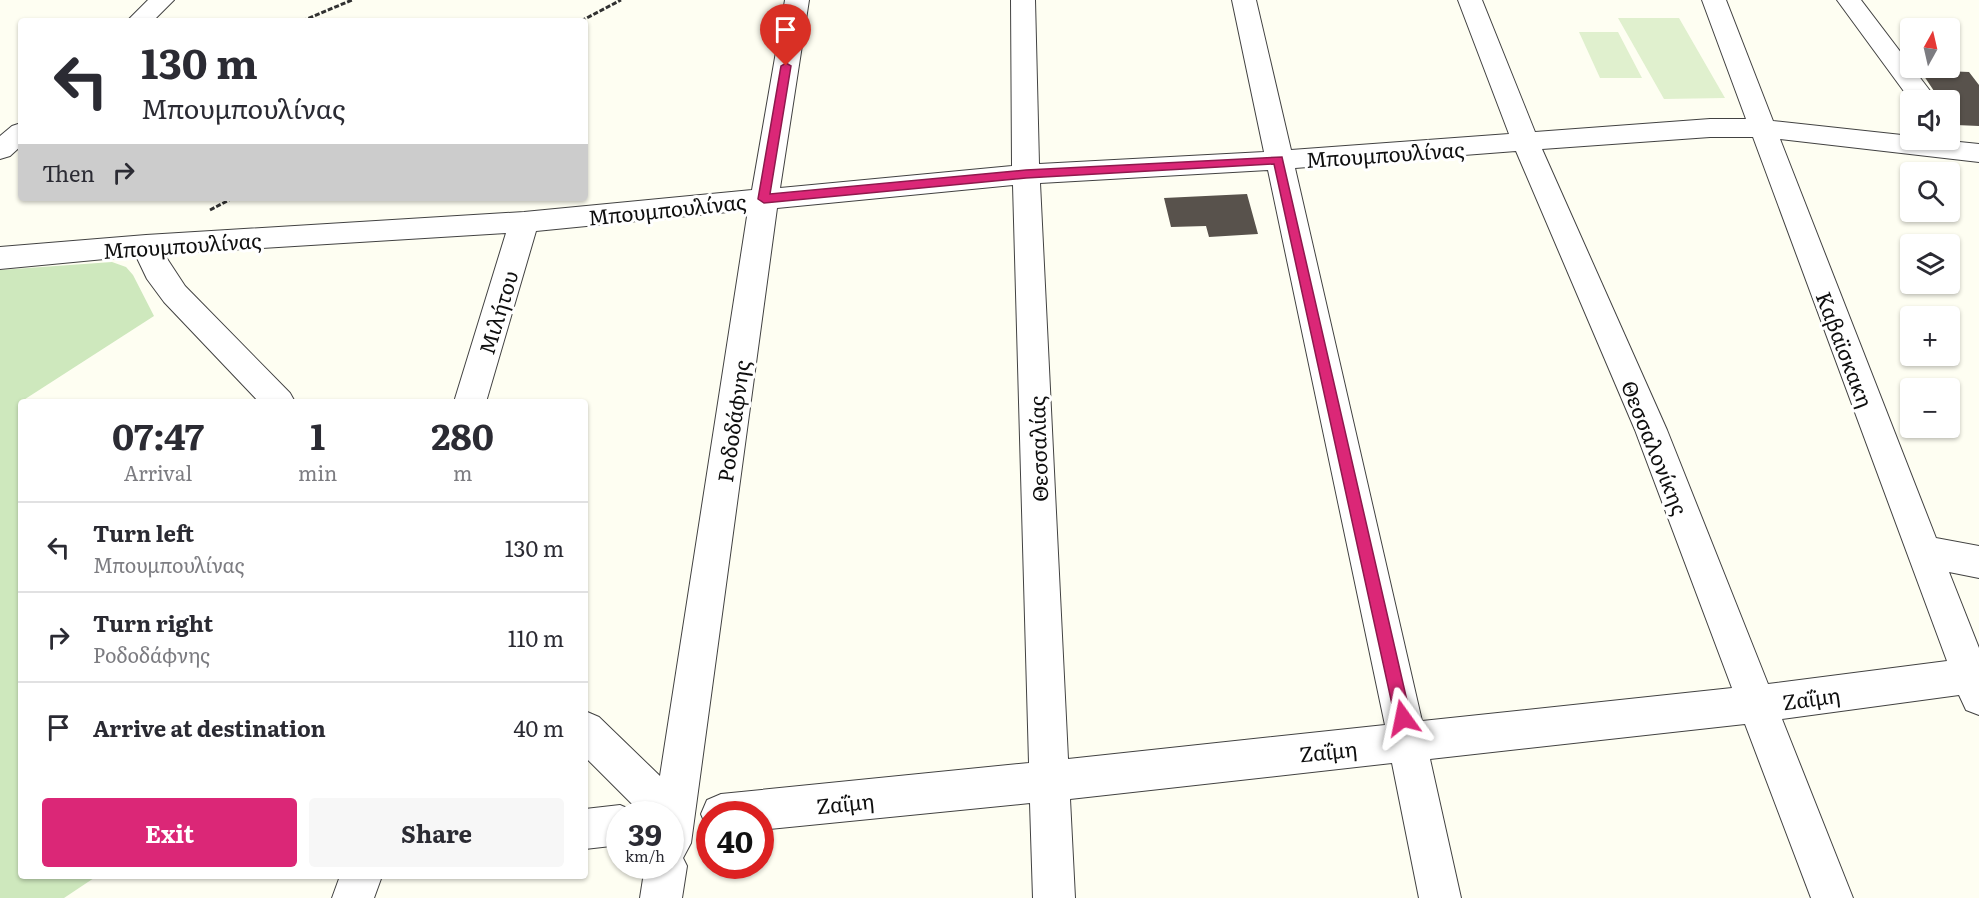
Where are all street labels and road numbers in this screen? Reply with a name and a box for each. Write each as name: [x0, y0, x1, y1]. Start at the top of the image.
street label: Μπουμπουλίνας: [1305, 132, 1465, 174]
street label: Μπουμπουλίνας: [586, 184, 748, 232]
street label: Μπουμπουλίνας: [102, 223, 262, 265]
street label: Μιλήτου: [470, 266, 524, 358]
street label: Καβαϊσκακη: [1810, 287, 1882, 411]
street label: Ροδοδάφνης: [708, 358, 756, 484]
street label: Θεσσαλονίκης: [1615, 375, 1697, 519]
street label: Θεσσαλίας: [1020, 395, 1054, 503]
street label: Ζαΐμη: [1780, 678, 1842, 716]
street label: Ζαΐμη: [1298, 732, 1358, 768]
street label: Ζαΐμη: [815, 784, 875, 820]

